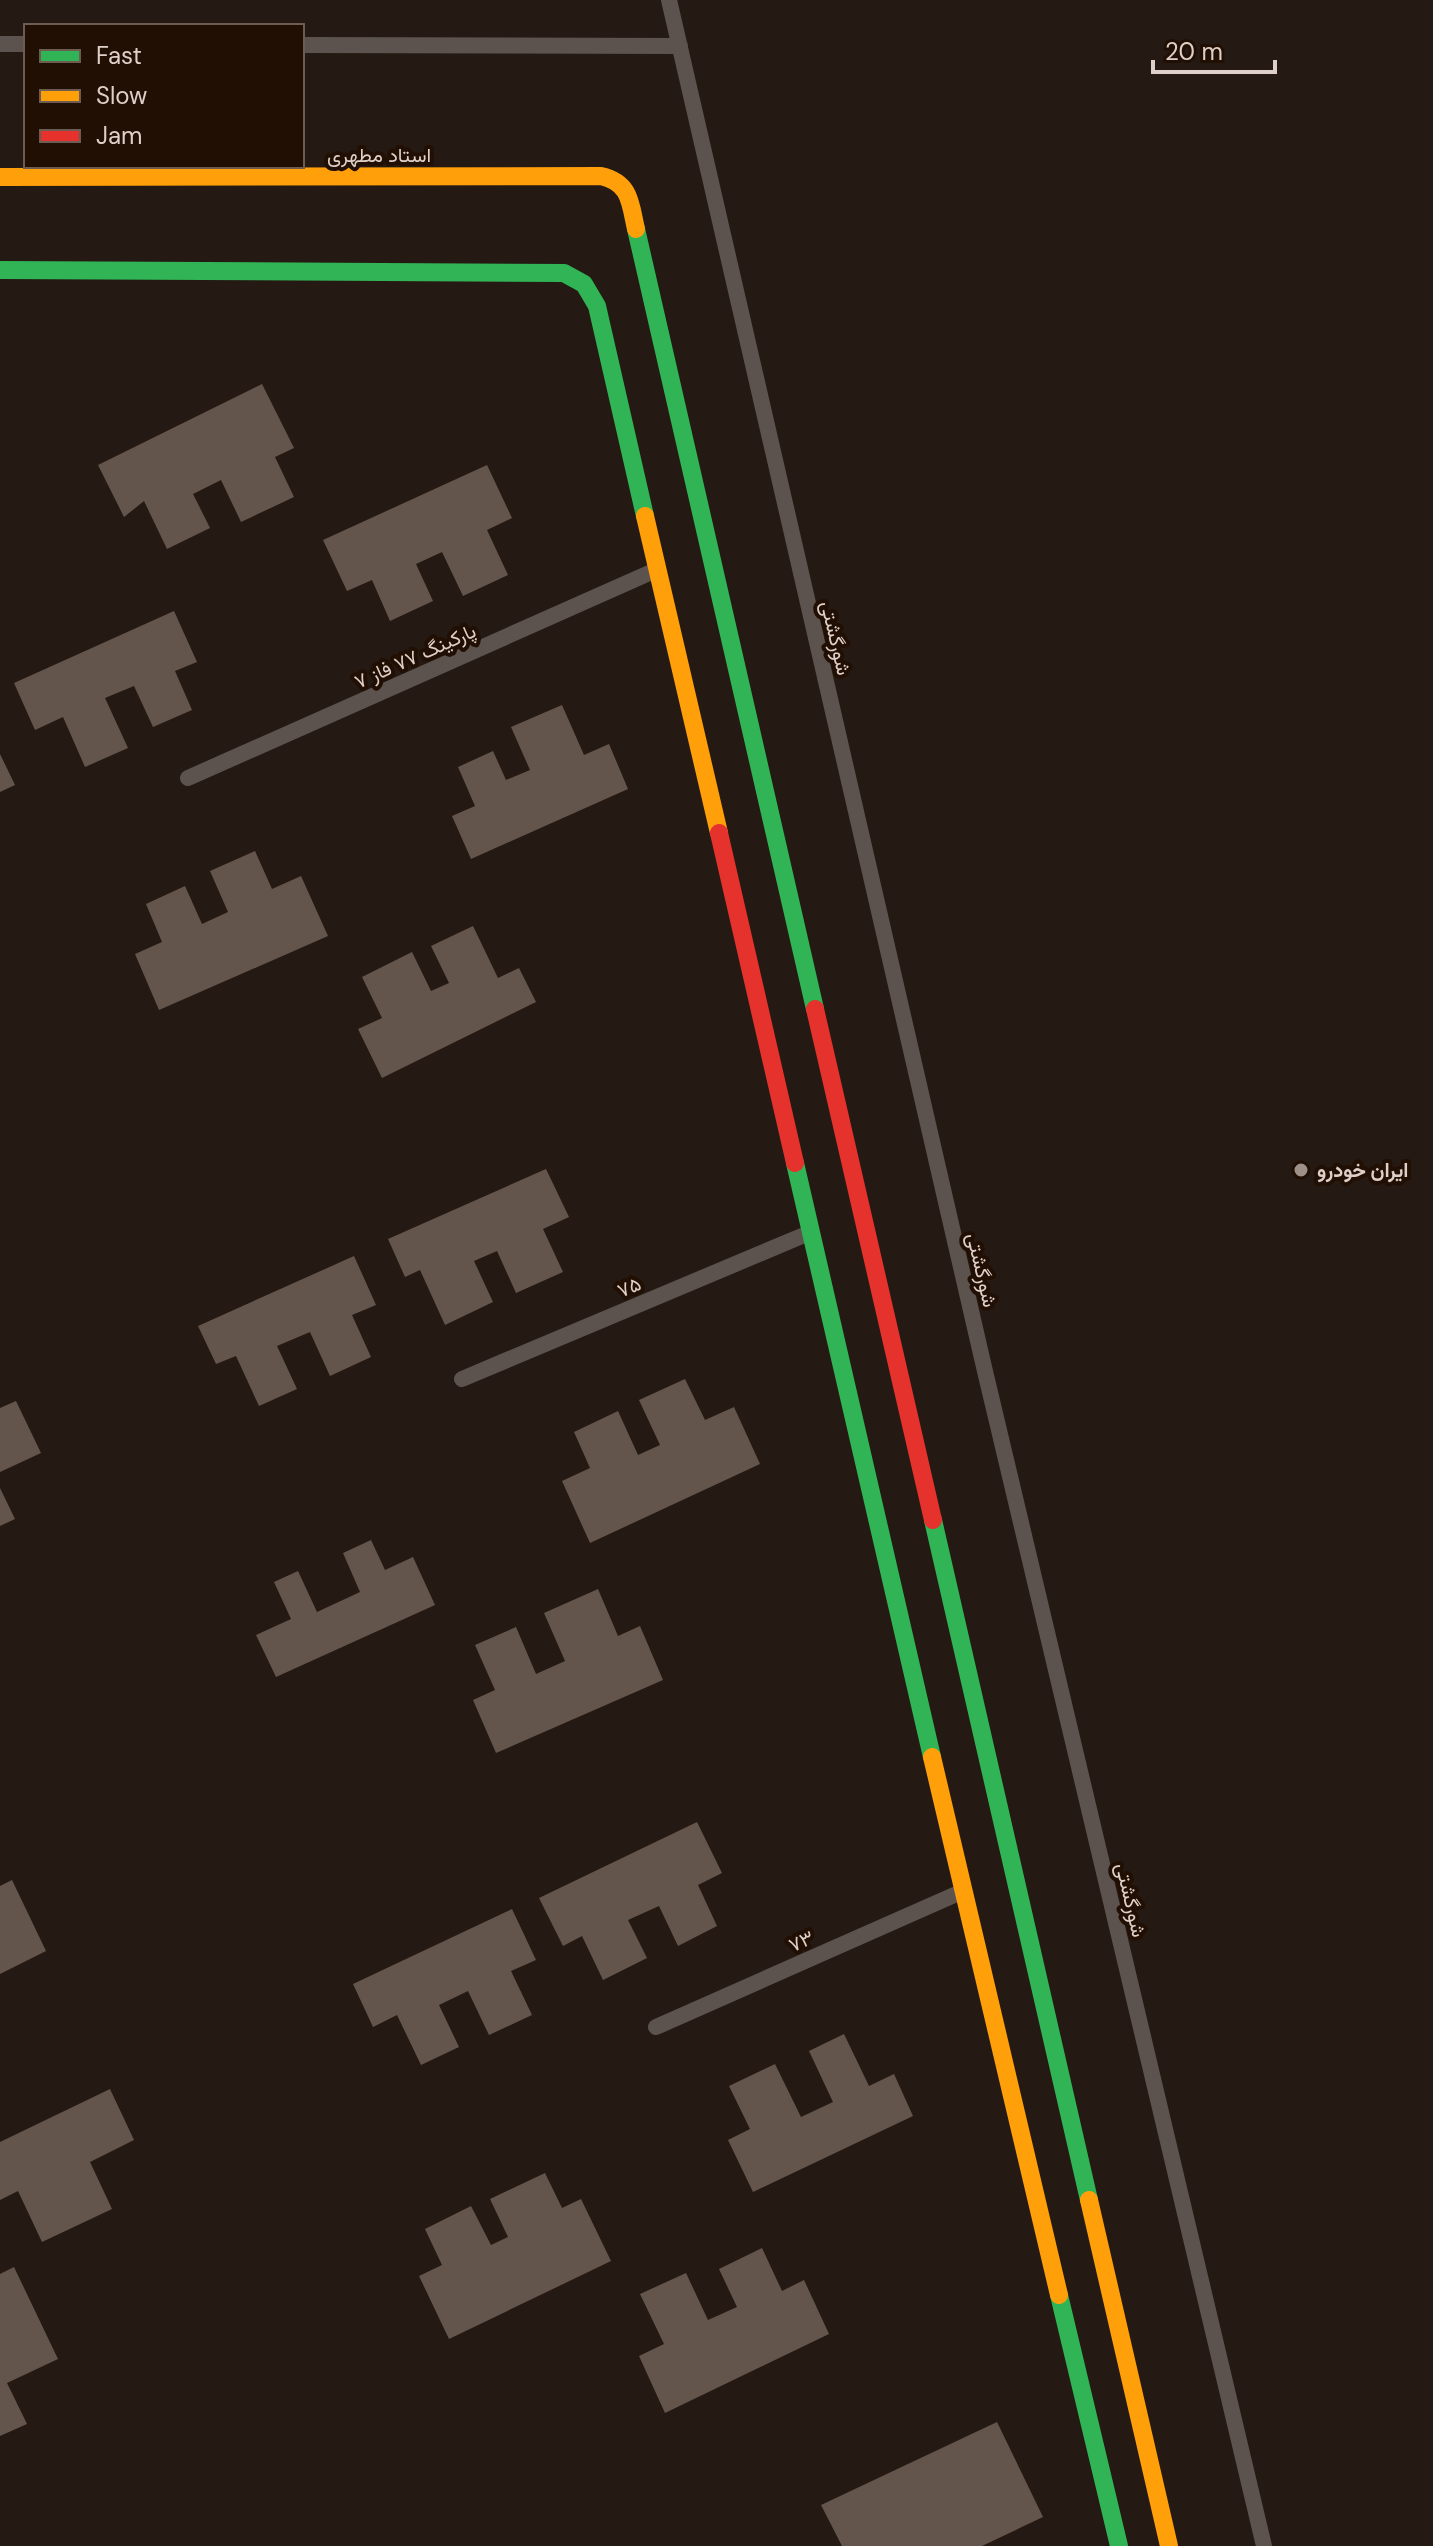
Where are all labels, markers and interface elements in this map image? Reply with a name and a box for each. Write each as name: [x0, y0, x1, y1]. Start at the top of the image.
legend: [24, 24, 304, 168]
scale bar: [1153, 24, 1275, 74]
text: 20 m: [1165, 36, 1223, 67]
text: Fast: [96, 40, 142, 71]
text: Slow: [96, 80, 147, 111]
text: Jam: [96, 120, 142, 151]
street label: استاد مطهری: [327, 142, 431, 168]
street label: شورگشتی: [815, 598, 857, 678]
street label: پارکینگ ۷۷ فاز ۷: [350, 618, 480, 695]
place label: ایران خودرو: [1317, 1157, 1409, 1183]
marker: ایران خودرو: [1292, 1161, 1310, 1179]
street label: شورگشتی: [961, 1230, 1003, 1310]
street label: ۷۵: [613, 1270, 645, 1304]
street label: شورگشتی: [1110, 1860, 1152, 1940]
street label: ۷۳: [784, 1924, 818, 1958]

